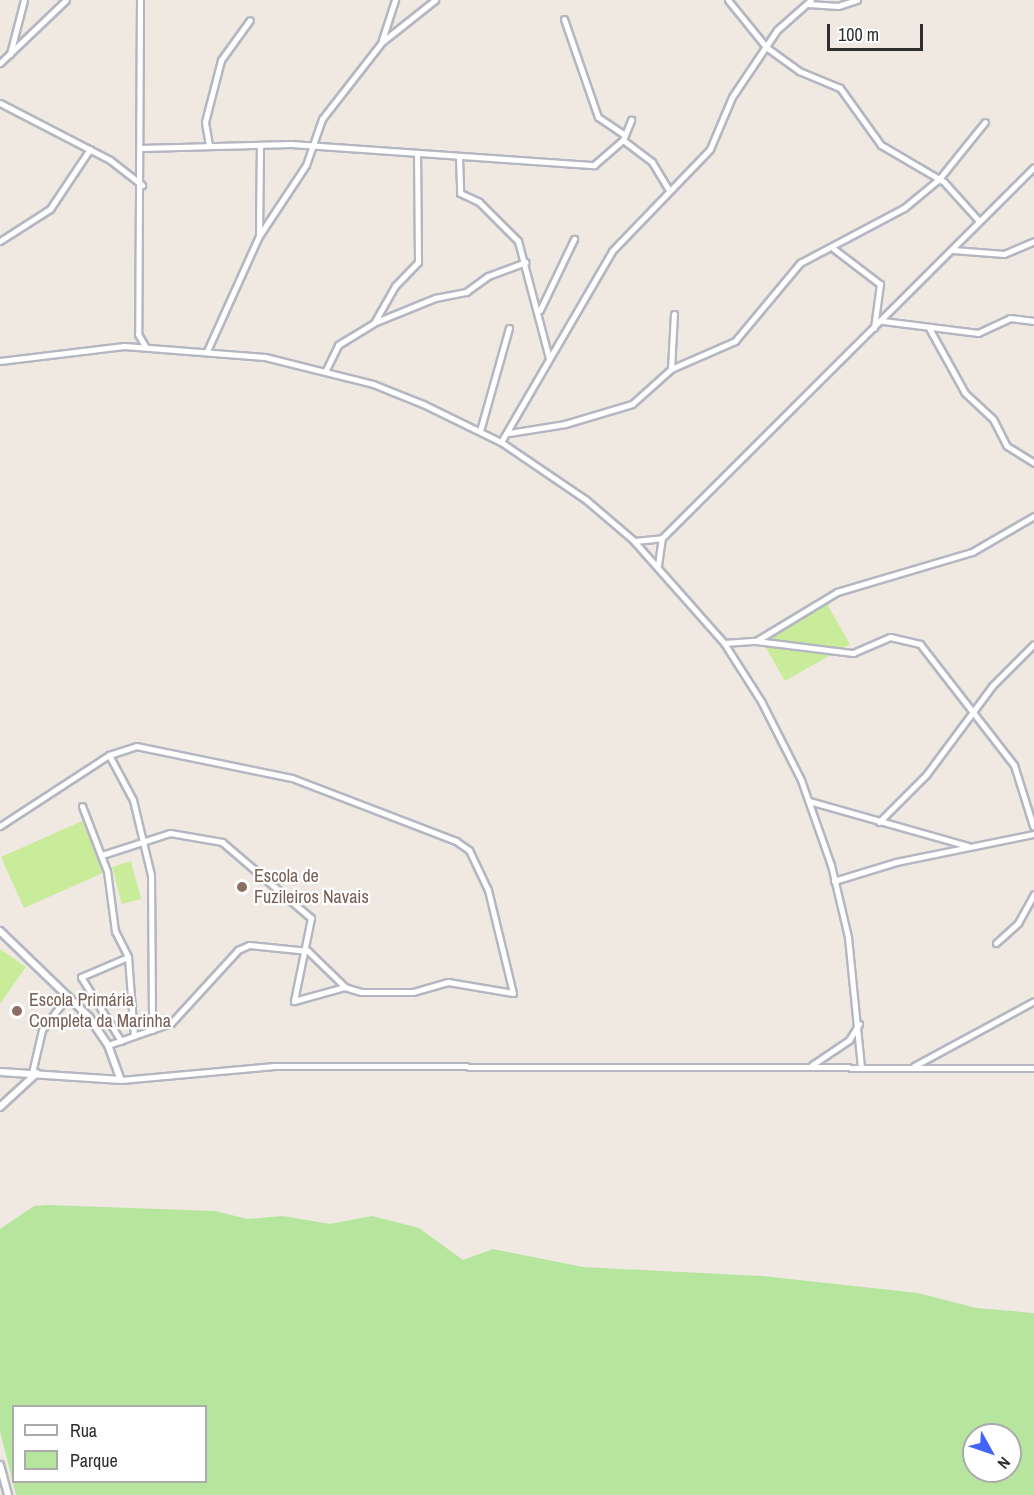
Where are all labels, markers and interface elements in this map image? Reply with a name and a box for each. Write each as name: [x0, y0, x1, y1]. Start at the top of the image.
scale bar: [830, 12, 926, 50]
text: 100 m: [838, 22, 879, 47]
place label: Escola de Fuzileiros Navais: [254, 866, 369, 908]
marker: Escola de Fuzileiros Navais: [235, 880, 249, 894]
place label: Escola Primária Completa da Marinha: [29, 990, 171, 1032]
marker: Escola Primária Completa da Marinha: [10, 1004, 24, 1018]
legend: [12, 1405, 207, 1483]
text: Rua: [70, 1418, 97, 1443]
north arrow: [962, 1423, 1022, 1483]
text: Parque: [70, 1448, 118, 1473]
text: N: [993, 1453, 1016, 1474]

